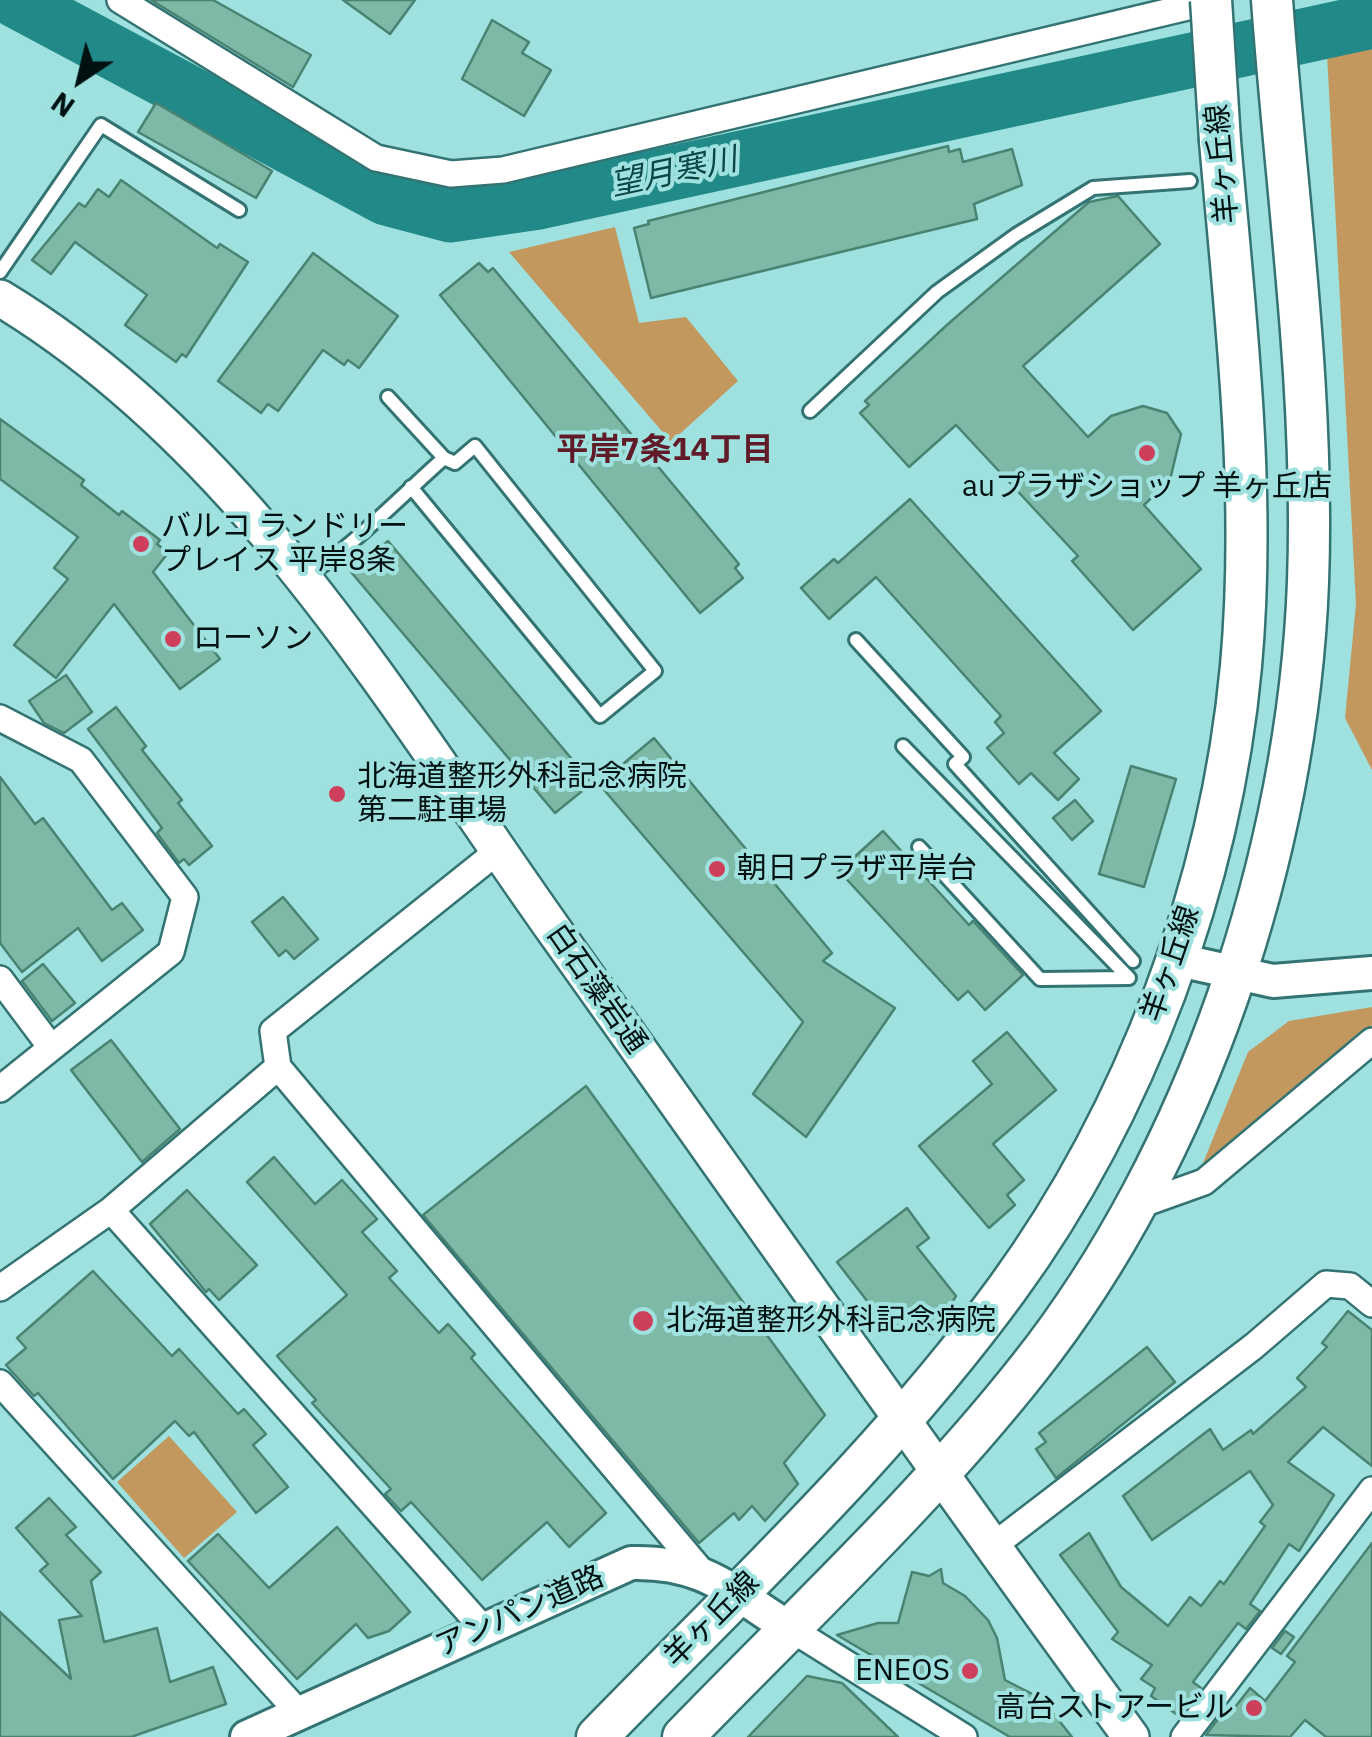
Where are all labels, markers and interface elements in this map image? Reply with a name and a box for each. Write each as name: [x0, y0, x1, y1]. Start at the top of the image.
north arrow: [30, 30, 130, 130]
text: N: [44, 84, 81, 126]
street label: 羊ヶ丘線: [1200, 103, 1246, 225]
water label: 望月寒川: [607, 141, 741, 205]
district label: 平岸7条14丁目: [556, 432, 774, 470]
marker: auプラザショップ 羊ヶ丘店: [1136, 442, 1158, 464]
place label: auプラザショップ 羊ヶ丘店: [962, 469, 1332, 505]
place label: バルコ ランドリー プレイス 平岸8条: [161, 509, 408, 580]
marker: バルコ ランドリー プレイス 平岸8条: [130, 533, 152, 555]
place label: ローソン: [193, 621, 313, 657]
marker: ローソン: [162, 628, 184, 650]
place label: 北海道整形外科記念病院 第二駐車場: [357, 759, 687, 830]
marker: 北海道整形外科記念病院 第二駐車場: [326, 783, 348, 805]
place label: 朝日プラザ平岸台: [737, 851, 977, 887]
marker: 朝日プラザ平岸台: [706, 858, 728, 880]
street label: 羊ヶ丘線: [1134, 901, 1208, 1027]
street label: 白石藻岩通: [538, 917, 654, 1061]
place label: 北海道整形外科記念病院: [666, 1303, 996, 1339]
marker: 北海道整形外科記念病院: [630, 1308, 656, 1334]
street label: アンパン道路: [430, 1559, 610, 1665]
street label: 羊ヶ丘線: [657, 1565, 767, 1675]
place label: ENEOS: [855, 1653, 950, 1689]
marker: ENEOS: [959, 1660, 981, 1682]
place label: 高台ストアービル: [996, 1690, 1234, 1726]
marker: 高台ストアービル: [1243, 1697, 1265, 1719]

